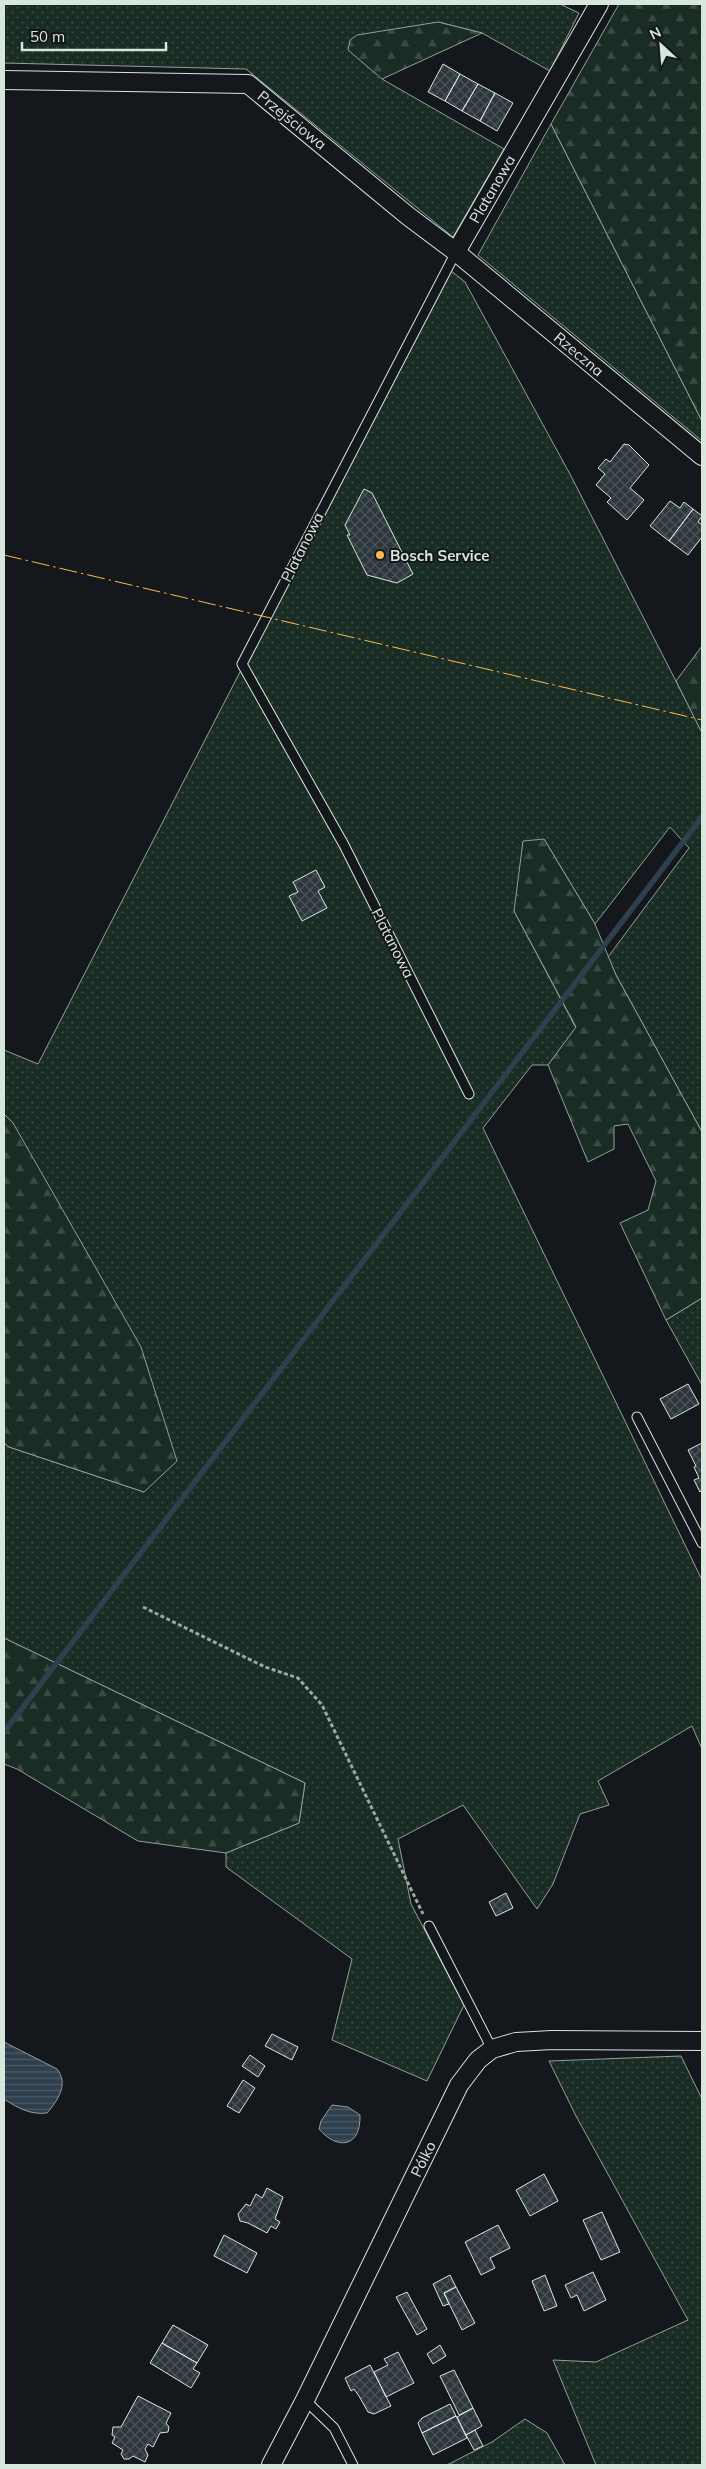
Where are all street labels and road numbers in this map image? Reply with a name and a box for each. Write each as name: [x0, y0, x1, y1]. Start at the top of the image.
street label: Przejściowa: [254, 86, 330, 154]
street label: Platanowa: [465, 151, 519, 227]
street label: Rzeczna: [550, 328, 608, 380]
street label: Platanowa: [276, 509, 328, 585]
street label: Platanowa: [367, 905, 419, 981]
street label: Pólko: [406, 2138, 440, 2180]

